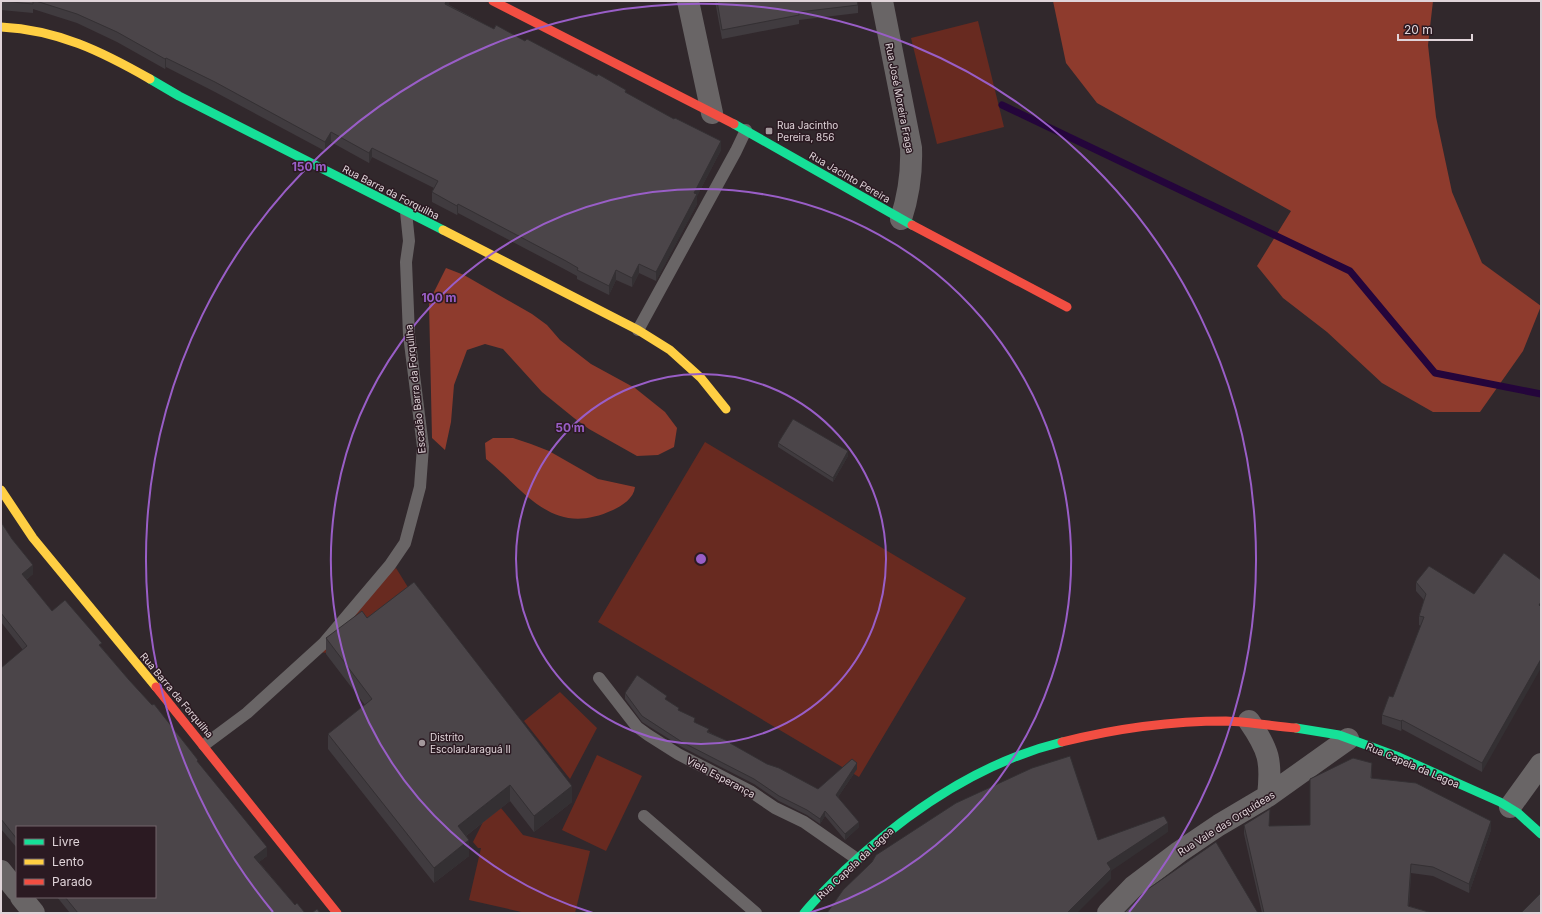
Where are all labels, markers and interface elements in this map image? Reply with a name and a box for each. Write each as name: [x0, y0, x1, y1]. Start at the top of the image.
scale bar: [1398, 16, 1472, 42]
text: 20 m: [1404, 22, 1433, 37]
street label: Rua José Moreira Fraga: [883, 42, 917, 154]
place label: Rua Jacintho Pereira, 856: [777, 119, 838, 143]
marker: Rua Jacintho Pereira, 856: [764, 126, 774, 136]
street label: Rua Jacinto Pereira: [807, 149, 893, 205]
text: 150 m: [292, 159, 326, 174]
street label: Rua Barra da Forquilha: [341, 162, 441, 222]
text: 100 m: [421, 290, 457, 305]
street label: Escadão Barra da Forquilha: [402, 324, 428, 454]
text: 50 m: [555, 420, 585, 435]
centre of rings: [694, 552, 708, 566]
street label: Rua Barra da Forquilha: [138, 650, 216, 740]
place label: Distrito EscolarJaraguá II: [430, 731, 511, 755]
marker: Distrito EscolarJaraguá II: [417, 738, 427, 748]
street label: Rua Capela da Lagoa: [1365, 740, 1461, 790]
street label: Viela Esperança: [685, 754, 757, 800]
street label: Rua Vale das Orquídeas: [1175, 788, 1277, 858]
street label: Rua Capela da Lagoa: [814, 824, 896, 902]
legend: [16, 826, 156, 898]
text: Livre: [52, 834, 80, 849]
text: Lento: [52, 854, 84, 869]
text: Parado: [52, 874, 92, 889]

